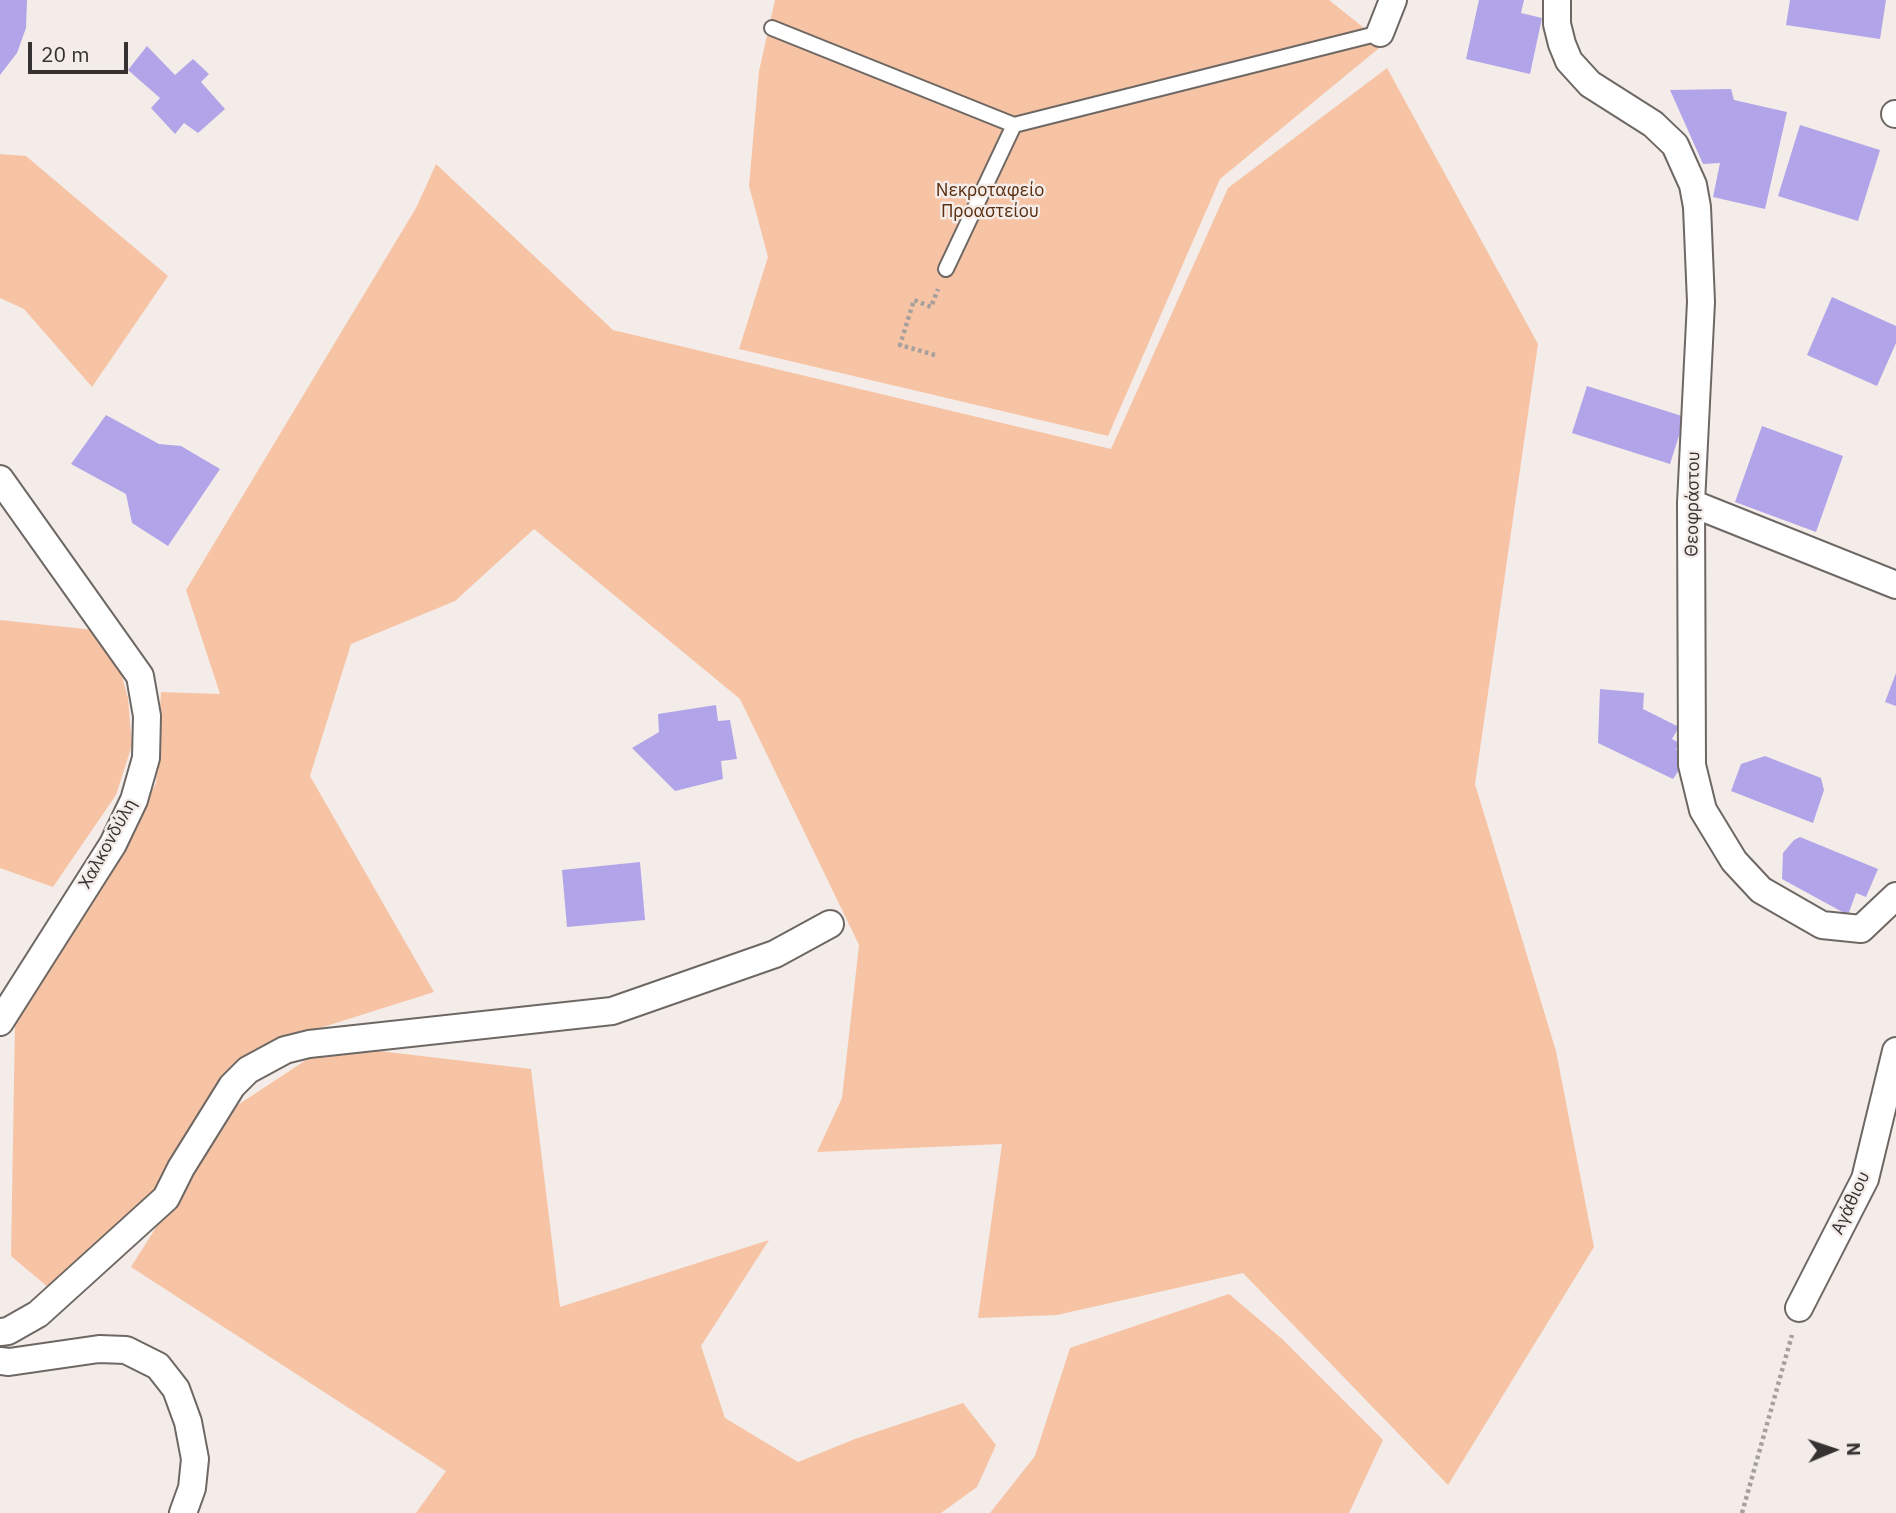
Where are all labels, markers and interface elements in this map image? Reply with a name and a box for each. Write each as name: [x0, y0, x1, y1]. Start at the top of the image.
scale bar: [32, 28, 131, 72]
text: 20 m: [41, 40, 90, 68]
park label: Νεκροταφείο Προαστείου: [936, 180, 1044, 222]
street label: Θεοφράστου: [1681, 451, 1705, 557]
street label: Χαλκονδύλη: [74, 795, 142, 893]
street label: Αγάθιου: [1827, 1168, 1875, 1238]
north arrow: [1798, 1415, 1868, 1485]
text: N: [1842, 1442, 1866, 1457]

